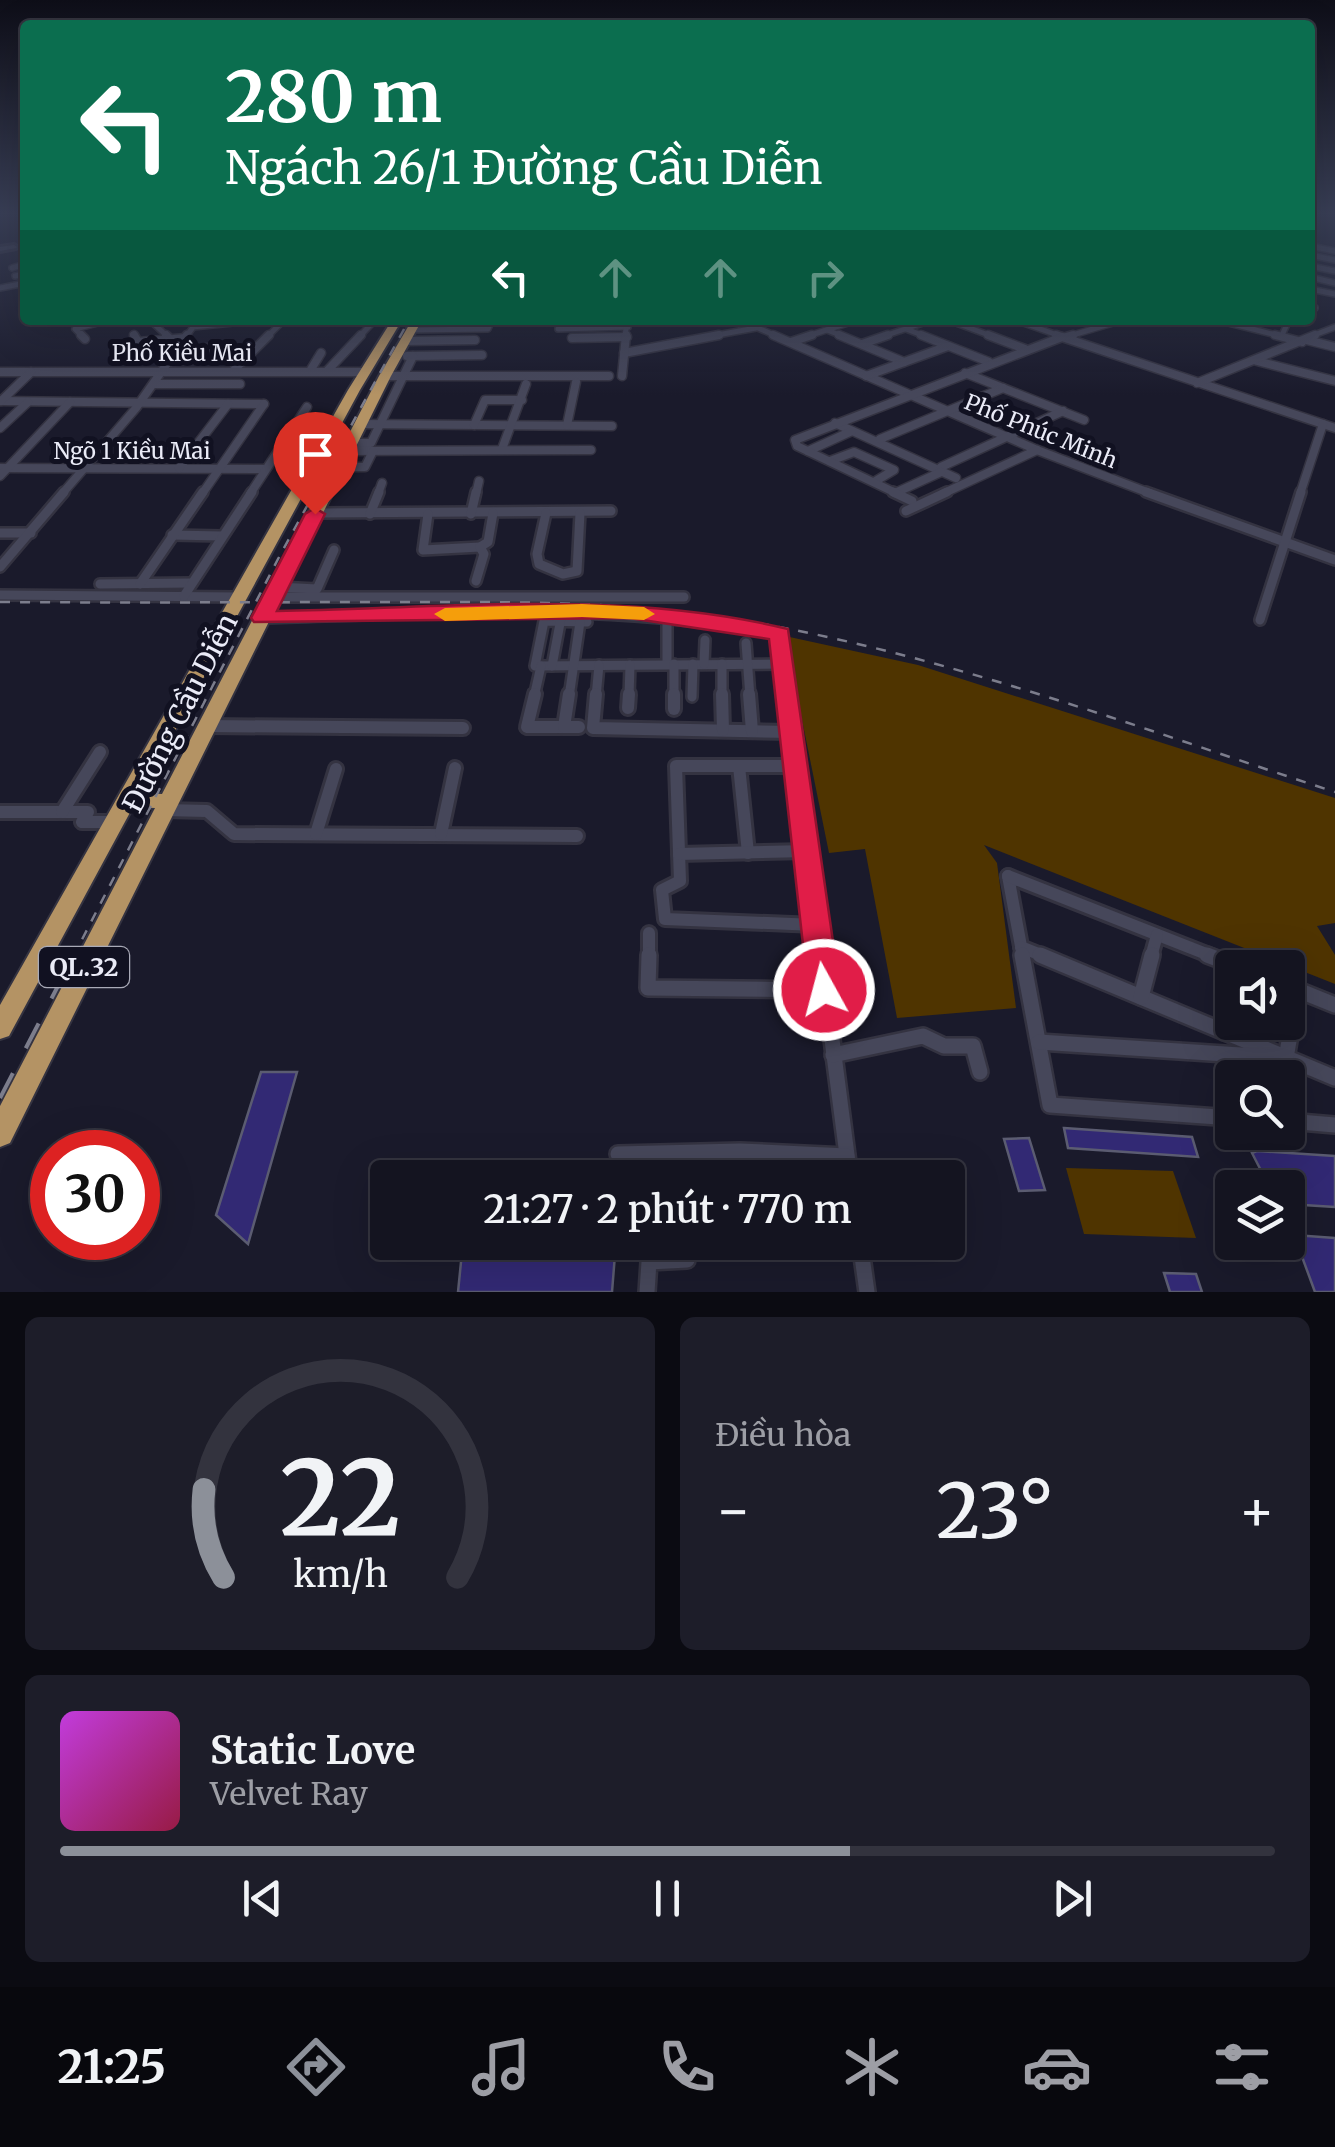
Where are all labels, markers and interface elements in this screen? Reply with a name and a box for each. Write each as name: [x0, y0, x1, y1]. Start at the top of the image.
text: 280 m: [225, 53, 442, 141]
icon: left: [60, 60, 190, 190]
text: Ngách 26/1 Đường Cầu Diễn: [225, 140, 823, 196]
icon: left: [483, 250, 538, 305]
icon: ahead: [588, 250, 643, 305]
icon: ahead: [693, 250, 748, 305]
icon: right: [798, 250, 853, 305]
street label: Phố Kiều Mai: [112, 339, 252, 367]
street label: Phố Phúc Minh: [961, 388, 1122, 475]
pin: [273, 412, 358, 515]
icon: arrive: [288, 427, 343, 482]
street label: Ngõ 1 Kiều Mai: [53, 437, 211, 465]
street label: Đường Cầu Diễn: [114, 608, 246, 818]
position arrow: [772, 938, 876, 1042]
road number: QL.32: [39, 947, 129, 987]
map controls: [1215, 950, 1305, 1260]
button: sound: [1215, 950, 1305, 1040]
button: search: [1215, 1060, 1305, 1150]
speed limit sign: 30: [30, 1130, 160, 1260]
button: layers: [1215, 1170, 1305, 1260]
text: 21:27 · 2 phút · 770 m: [483, 1186, 852, 1233]
text: Điều hòa: [715, 1415, 851, 1455]
text: 22: [279, 1433, 401, 1563]
text: 23°: [936, 1464, 1054, 1558]
text: −: [715, 1476, 752, 1545]
text: +: [1238, 1476, 1275, 1545]
text: km/h: [293, 1552, 387, 1597]
text: Static Love: [210, 1727, 415, 1774]
text: Velvet Ray: [210, 1774, 368, 1814]
icon: previous: [235, 1871, 290, 1926]
icon: pause: [640, 1871, 695, 1926]
icon: next: [1045, 1871, 1100, 1926]
icon: directions: [281, 2032, 351, 2102]
icon: music: [466, 2032, 536, 2102]
icon: phone: [652, 2032, 722, 2102]
icon: climate: [837, 2032, 907, 2102]
icon: car: [1022, 2032, 1092, 2102]
icon: filters: [1207, 2032, 1277, 2102]
text: 21:25: [58, 2039, 166, 2095]

